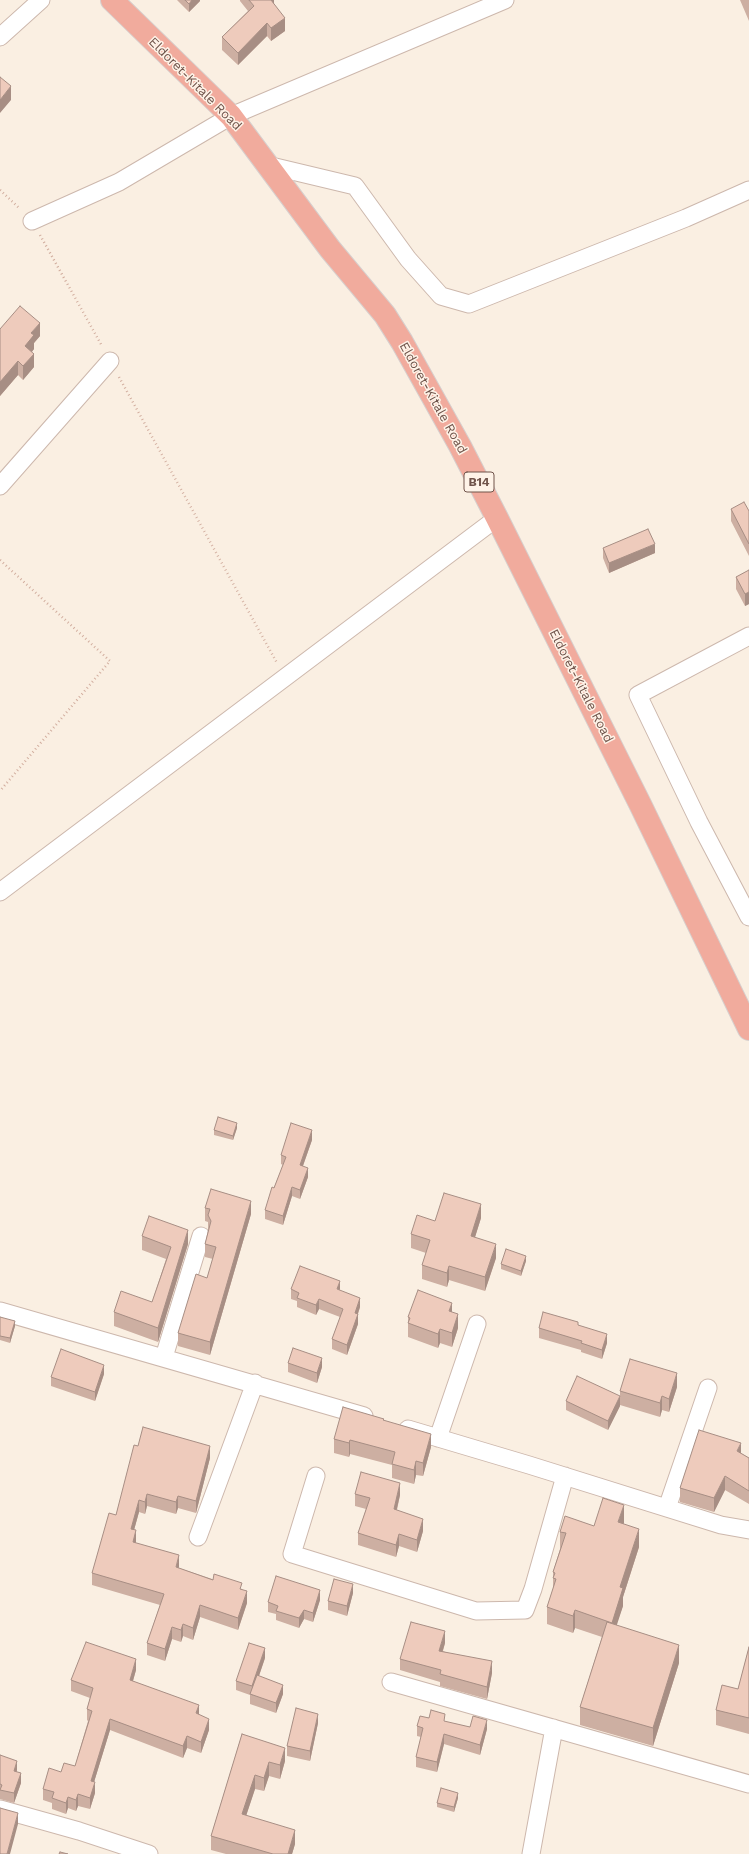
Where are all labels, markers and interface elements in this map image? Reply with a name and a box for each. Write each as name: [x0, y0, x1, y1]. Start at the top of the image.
street label: Eldoret-Kitale Road: [145, 34, 245, 134]
street label: Eldoret-Kitale Road: [396, 340, 470, 456]
road number: B14: [464, 472, 494, 492]
street label: Eldoret-Kitale Road: [546, 627, 616, 745]

